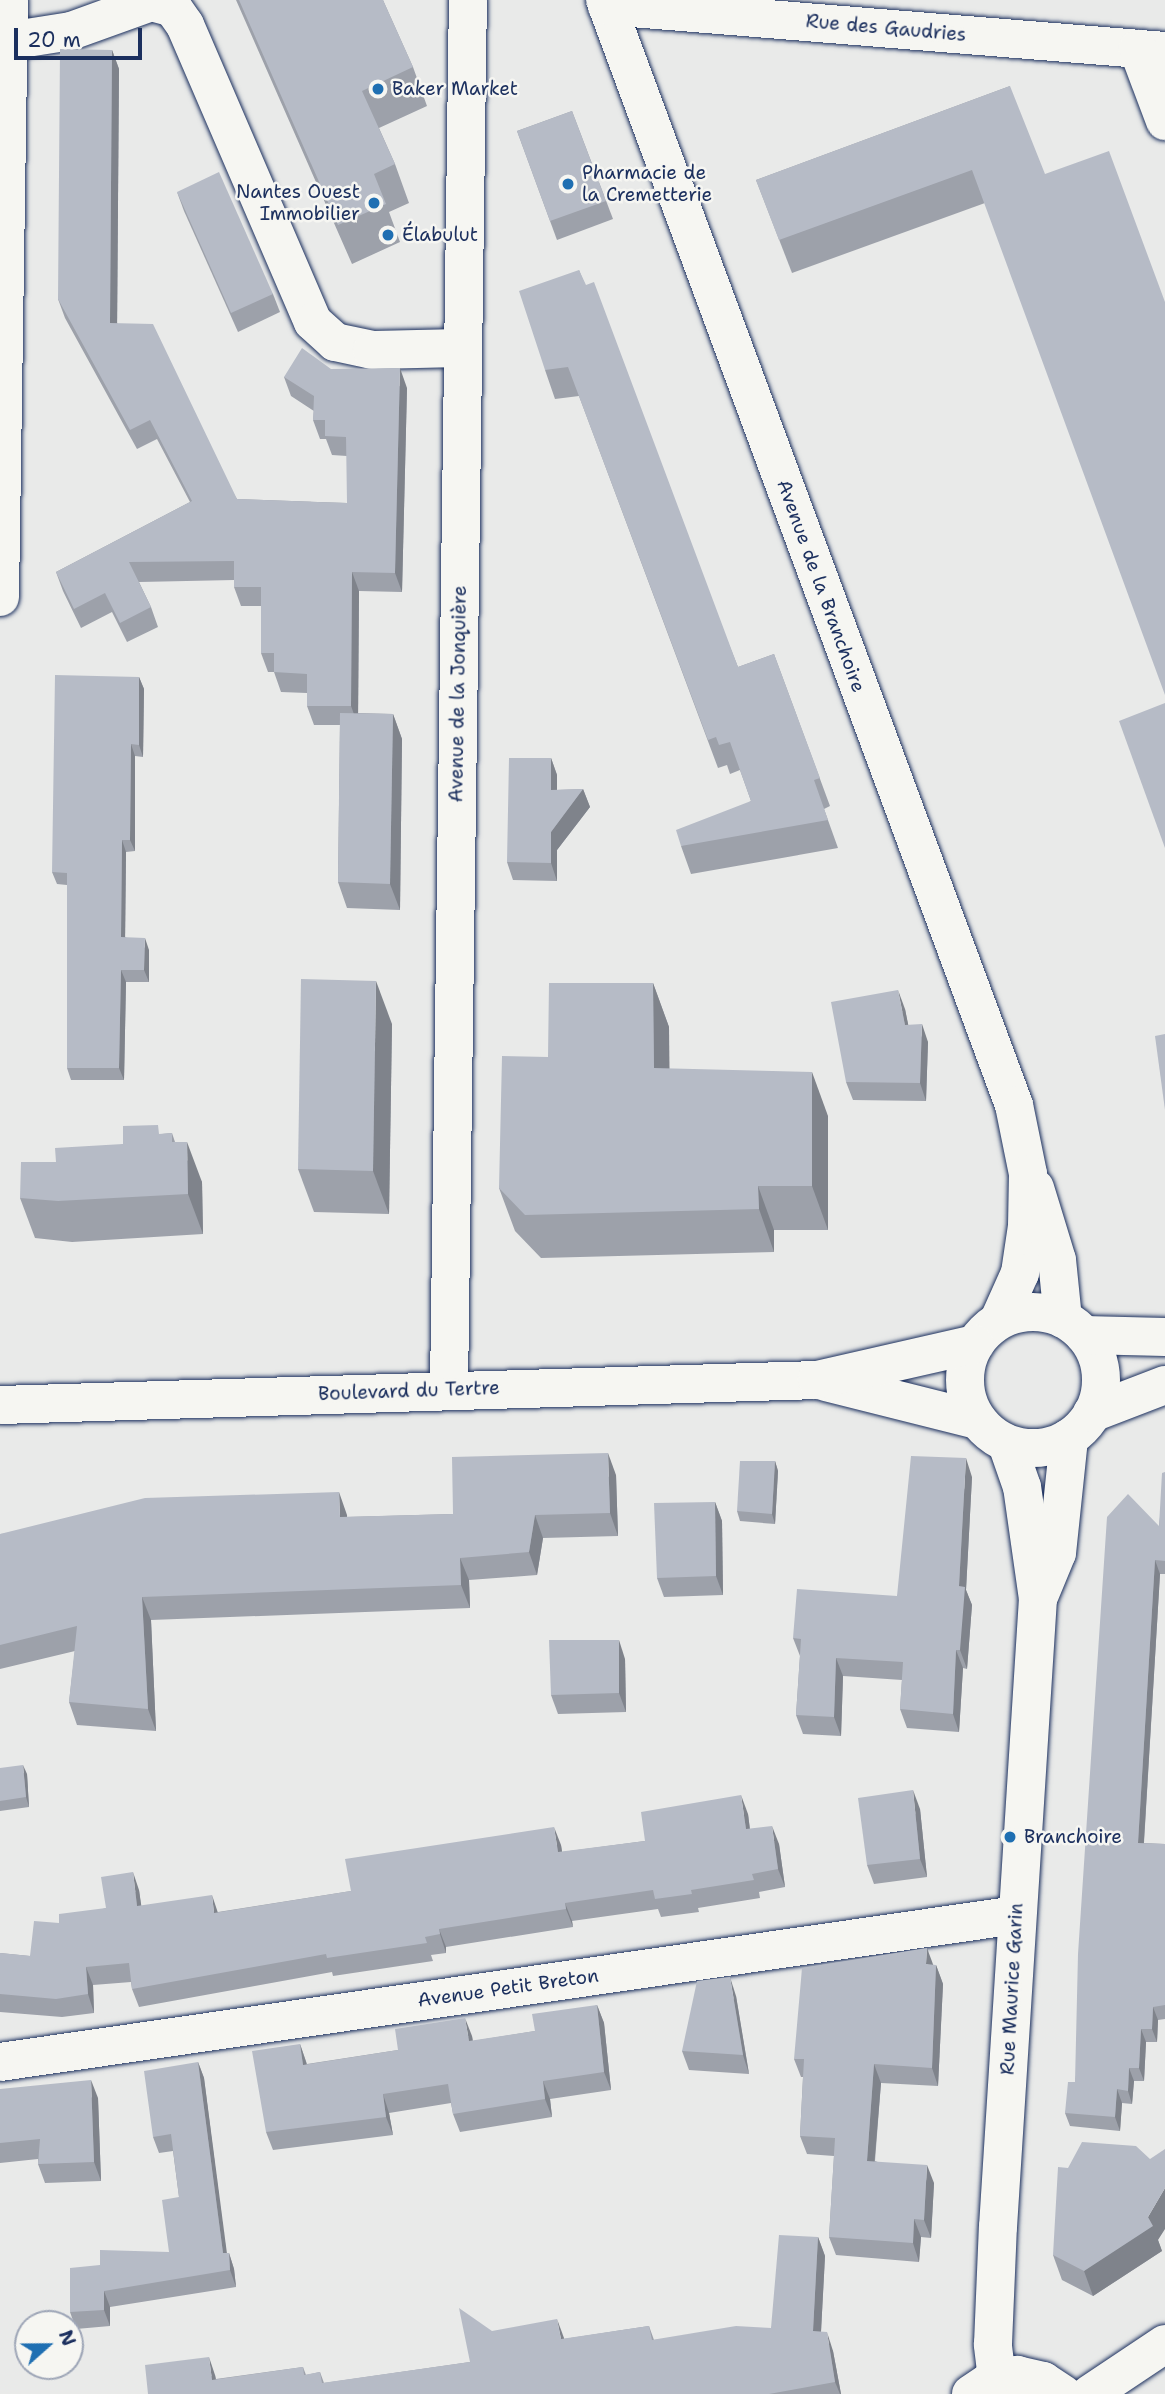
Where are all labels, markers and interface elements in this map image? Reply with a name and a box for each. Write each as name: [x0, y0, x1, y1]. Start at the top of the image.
street label: Rue des Gaudries: [805, 10, 967, 46]
scale bar: [18, 14, 145, 58]
text: 20 m: [27, 26, 81, 54]
place label: Baker Market: [392, 78, 518, 100]
marker: Baker Market: [370, 81, 386, 97]
place label: Pharmacie de la Cremetterie: [582, 162, 712, 206]
marker: Pharmacie de la Cremetterie: [560, 176, 576, 192]
place label: Nantes Ouest Immobilier: [236, 181, 360, 225]
marker: Nantes Ouest Immobilier: [366, 195, 382, 211]
place label: Élabulut: [402, 224, 478, 246]
marker: Élabulut: [380, 227, 396, 243]
street label: Avenue de la Branchoire: [772, 477, 870, 695]
street label: Avenue de la Jonquière: [445, 585, 471, 803]
street label: Boulevard du Tertre: [318, 1376, 500, 1406]
place label: Branchoire: [1024, 1826, 1122, 1848]
marker: Branchoire: [1002, 1829, 1018, 1845]
street label: Rue Maurice Garin: [996, 1902, 1028, 2076]
street label: Avenue Petit Breton: [416, 1964, 600, 2012]
north arrow: [14, 2310, 84, 2380]
text: N: [53, 2327, 82, 2350]

